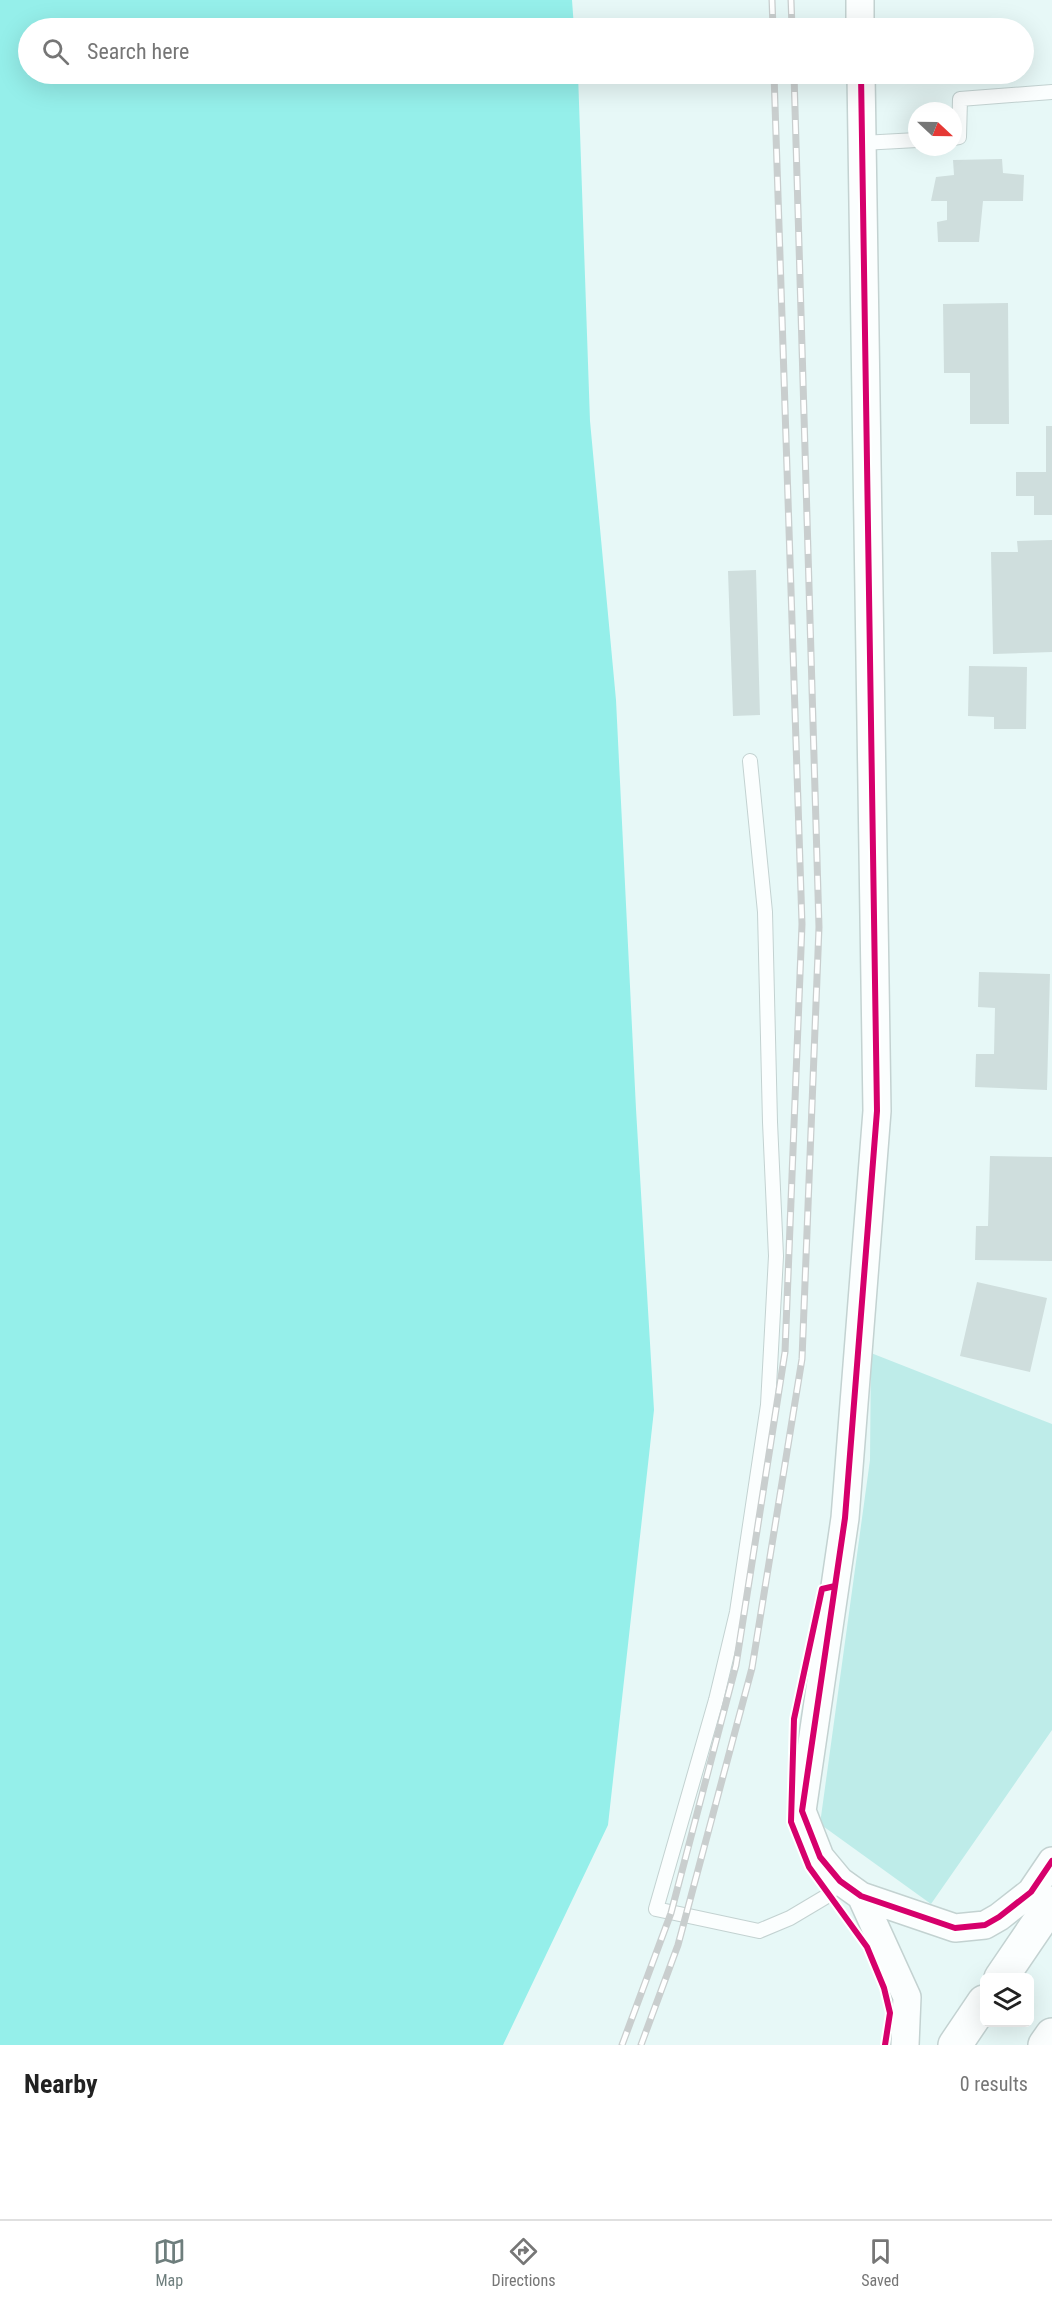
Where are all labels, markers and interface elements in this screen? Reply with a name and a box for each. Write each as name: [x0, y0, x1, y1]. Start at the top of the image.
search box: [18, 18, 1034, 84]
icon: search: [39, 35, 72, 68]
text: Search here: [87, 39, 189, 64]
north arrow: [908, 102, 962, 156]
map controls: [980, 1973, 1034, 2027]
button: layers: [980, 1973, 1034, 2027]
text: Nearby: [24, 2069, 98, 2099]
text: 0 results: [960, 2072, 1028, 2096]
tab: Map: [153, 2235, 186, 2290]
tab: Directions: [492, 2235, 555, 2290]
tab: Saved: [861, 2235, 899, 2290]

